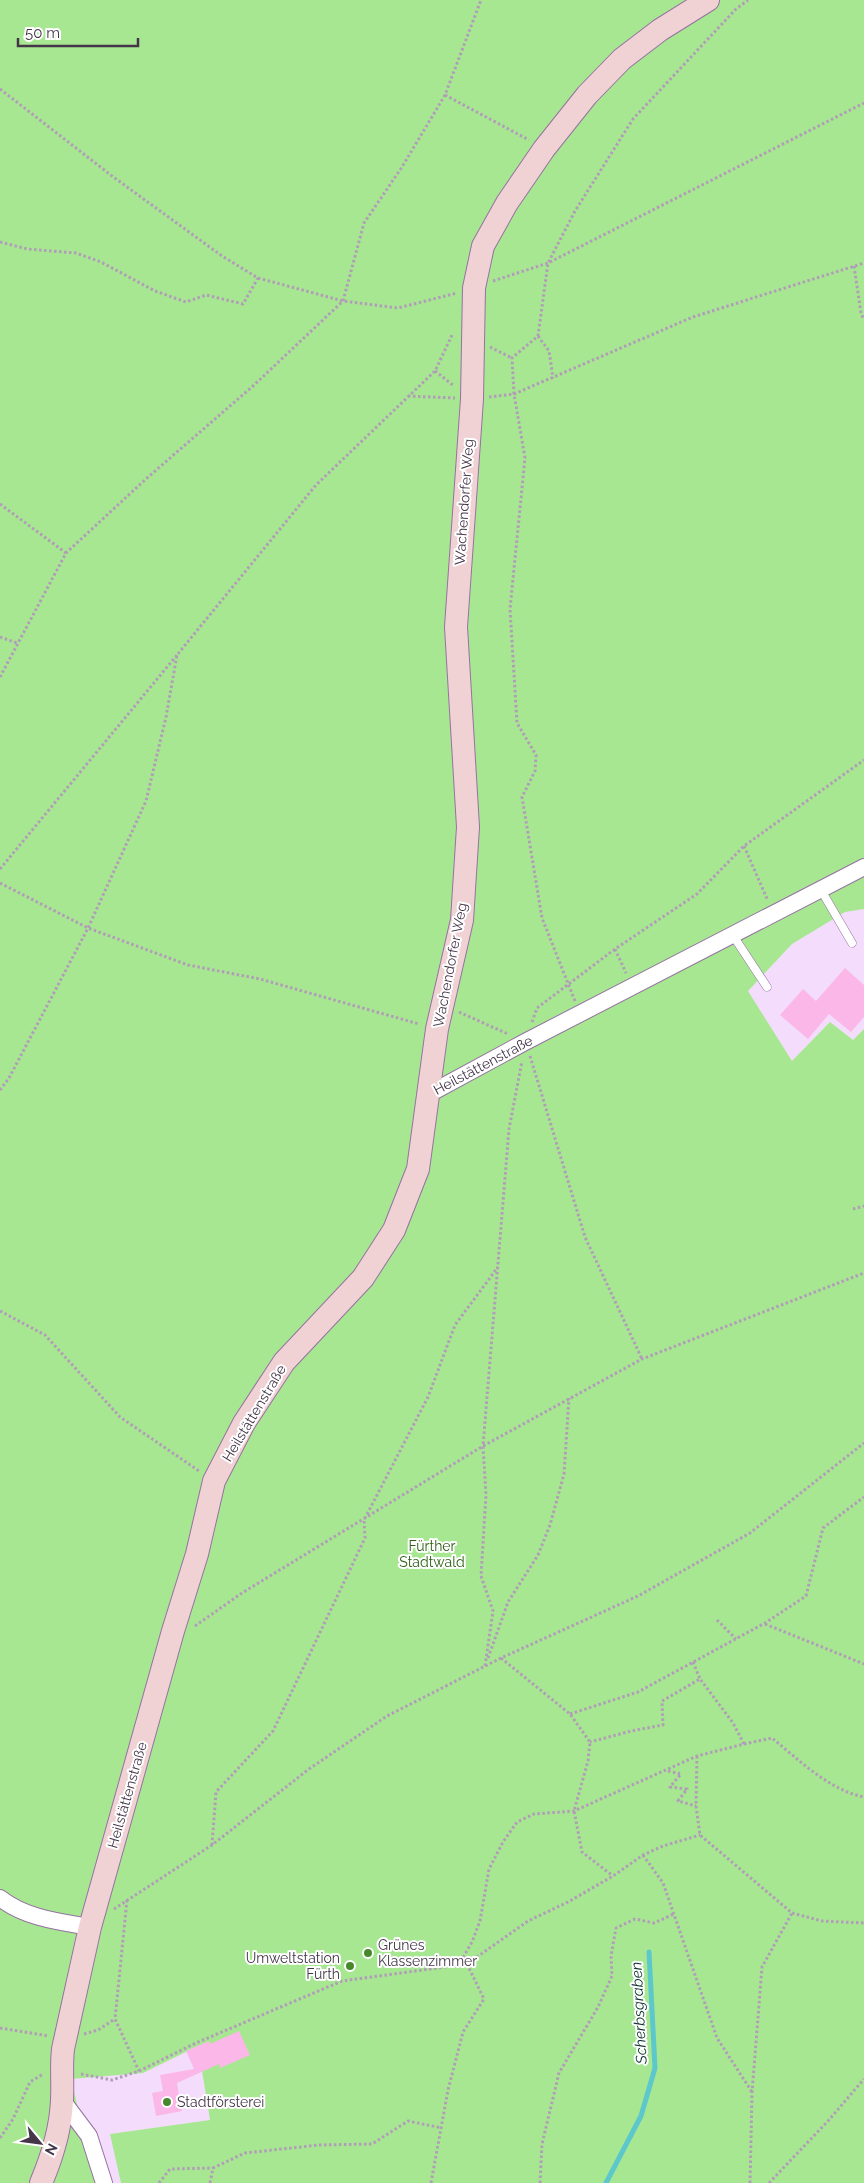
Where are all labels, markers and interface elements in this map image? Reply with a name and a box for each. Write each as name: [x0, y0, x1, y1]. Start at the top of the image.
scale bar: [18, 15, 138, 47]
text: 50 m: [25, 24, 60, 42]
street label: Wachendorfer Weg: [452, 438, 476, 566]
street label: Wachendorfer Weg: [430, 901, 470, 1029]
street label: Heilstättenstraße: [431, 1032, 535, 1098]
street label: Heilstättenstraße: [219, 1362, 289, 1464]
park label: Fürther Stadtwald: [399, 1538, 465, 1570]
street label: Heilstättenstraße: [104, 1740, 150, 1850]
place label: Grünes Klassenzimmer: [378, 1937, 477, 1969]
marker: Grünes Klassenzimmer: [362, 1947, 374, 1959]
place label: Umweltstation Fürth: [246, 1950, 340, 1982]
marker: Umweltstation Fürth: [344, 1960, 356, 1972]
water label: Scherbsgraben: [627, 1961, 651, 2066]
place label: Stadtförsterei: [177, 2094, 264, 2110]
marker: Stadtförsterei: [161, 2096, 173, 2108]
north arrow: [15, 2118, 65, 2168]
text: N: [42, 2141, 61, 2158]

